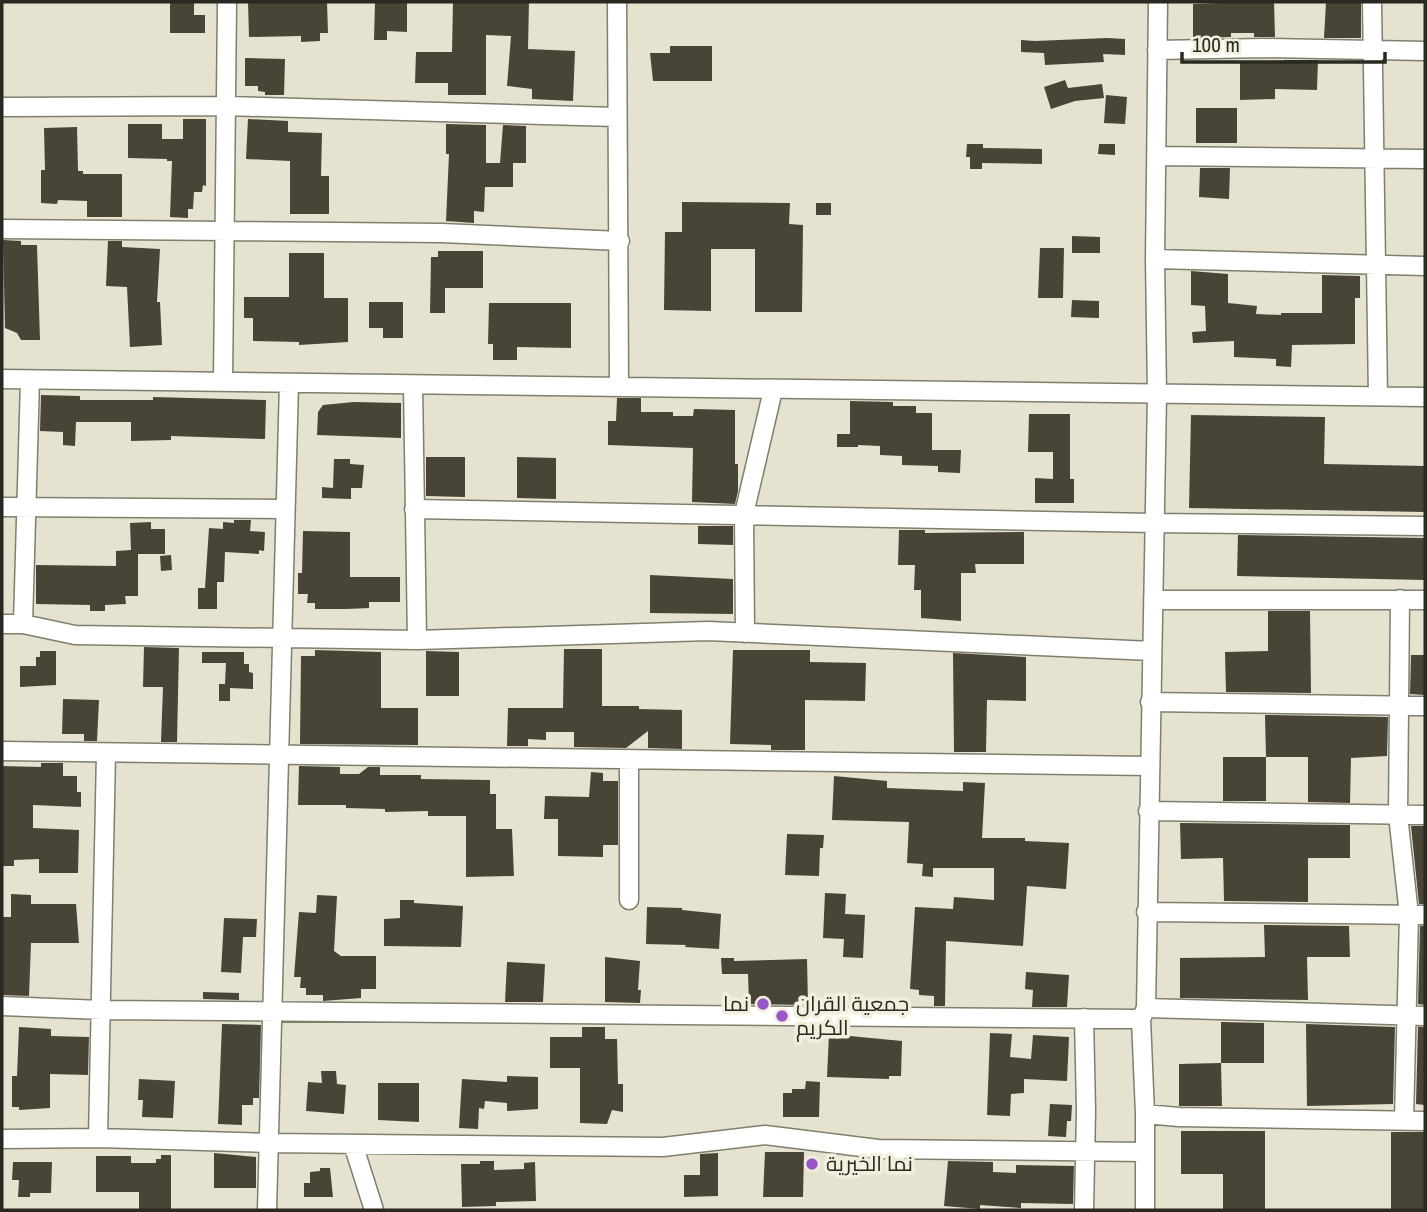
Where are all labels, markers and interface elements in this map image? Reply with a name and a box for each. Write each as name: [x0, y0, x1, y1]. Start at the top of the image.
scale bar: [1182, 21, 1385, 65]
text: 100 m: [1192, 30, 1240, 59]
place label: نما: [723, 989, 749, 1018]
place label: جمعية القران الكريم: [796, 989, 909, 1042]
marker: نما: [755, 996, 771, 1012]
marker: جمعية القران الكريم: [774, 1008, 790, 1024]
place label: نما الخيرية: [826, 1149, 913, 1178]
marker: نما الخيرية: [804, 1156, 820, 1172]

